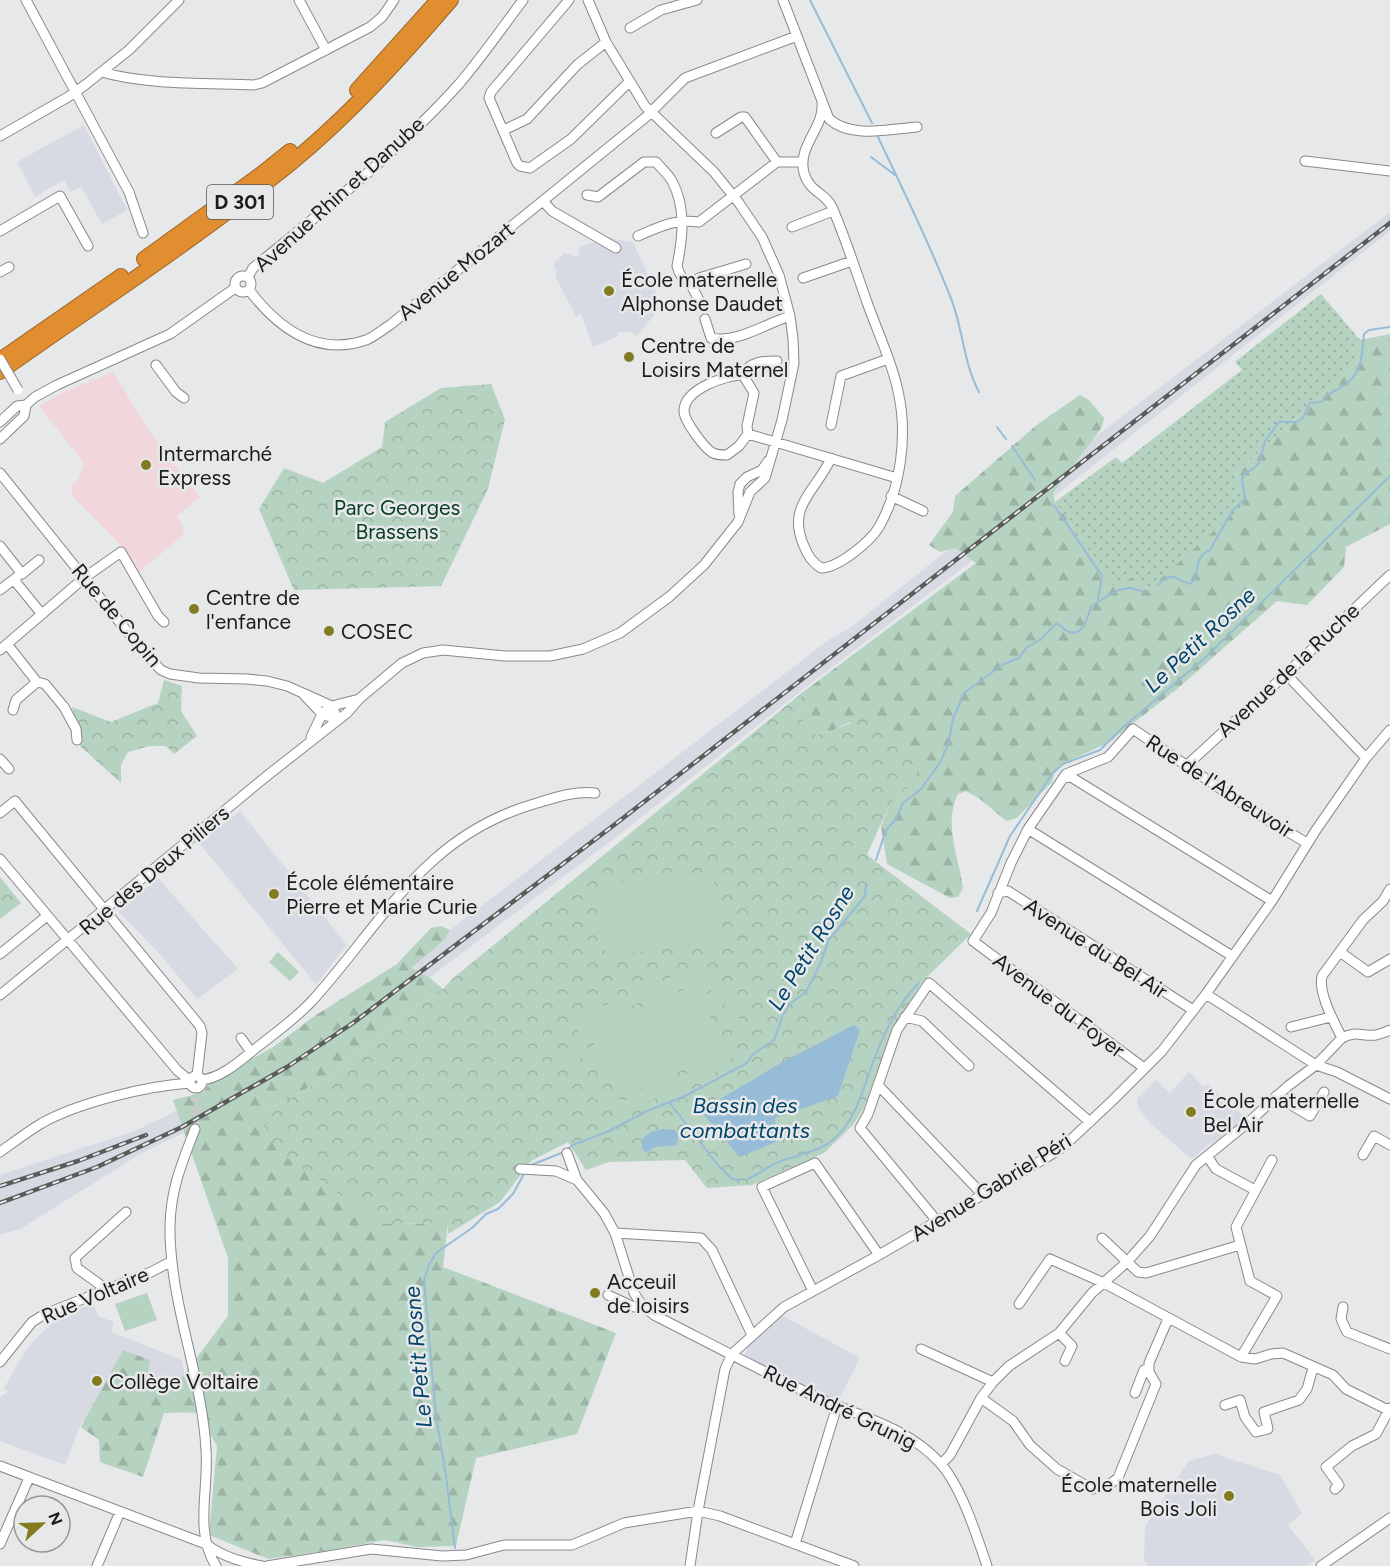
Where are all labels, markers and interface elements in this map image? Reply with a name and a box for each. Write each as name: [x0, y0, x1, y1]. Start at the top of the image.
street label: Avenue Rhin et Danube: [249, 111, 429, 277]
road number: D 301: [207, 185, 273, 219]
street label: Avenue Mozart: [393, 217, 519, 325]
place label: École maternelle Alphonse Daudet: [621, 267, 783, 316]
marker: École maternelle Alphonse Daudet: [602, 284, 616, 298]
place label: Centre de Loisirs Maternel: [641, 333, 788, 382]
marker: Centre de Loisirs Maternel: [622, 350, 636, 364]
place label: Intermarché Express: [158, 441, 272, 490]
marker: Intermarché Express: [139, 458, 153, 472]
park label: Parc Georges Brassens: [334, 495, 460, 544]
street label: Rue de Copin: [67, 558, 167, 672]
water label: Le Petit Rosne: [1139, 582, 1261, 698]
place label: Centre de l'enfance: [206, 585, 300, 634]
street label: Avenue de la Ruche: [1212, 598, 1364, 742]
marker: Centre de l'enfance: [187, 602, 201, 616]
place label: COSEC: [341, 619, 413, 644]
marker: COSEC: [322, 624, 336, 638]
street label: Rue de l'Abreuvoir: [1142, 729, 1298, 843]
street label: Rue des Deux Piliers: [74, 800, 234, 940]
place label: École élémentaire Pierre et Marie Curie: [286, 870, 477, 919]
water label: Le Petit Rosne: [762, 881, 860, 1015]
marker: École élémentaire Pierre et Marie Curie: [267, 887, 281, 901]
street label: Avenue du Bel Air: [1020, 892, 1172, 1004]
street label: Avenue du Foyer: [988, 947, 1130, 1063]
place label: École maternelle Bel Air: [1203, 1088, 1359, 1137]
water label: Bassin des combattants: [680, 1092, 810, 1144]
marker: École maternelle Bel Air: [1184, 1105, 1198, 1119]
street label: Avenue Gabriel Péri: [906, 1128, 1076, 1246]
street label: Rue Voltaire: [38, 1261, 152, 1329]
place label: Acceuil de loisirs: [607, 1269, 689, 1318]
water label: Le Petit Rosne: [398, 1285, 438, 1429]
marker: Acceuil de loisirs: [588, 1286, 602, 1300]
street label: Rue André Grunig: [759, 1359, 921, 1455]
place label: Collège Voltaire: [109, 1369, 259, 1394]
marker: Collège Voltaire: [90, 1374, 104, 1388]
place label: École maternelle Bois Joli: [1061, 1472, 1217, 1521]
marker: École maternelle Bois Joli: [1222, 1489, 1236, 1503]
north arrow: [12, 1494, 72, 1554]
text: N: [44, 1509, 67, 1528]

